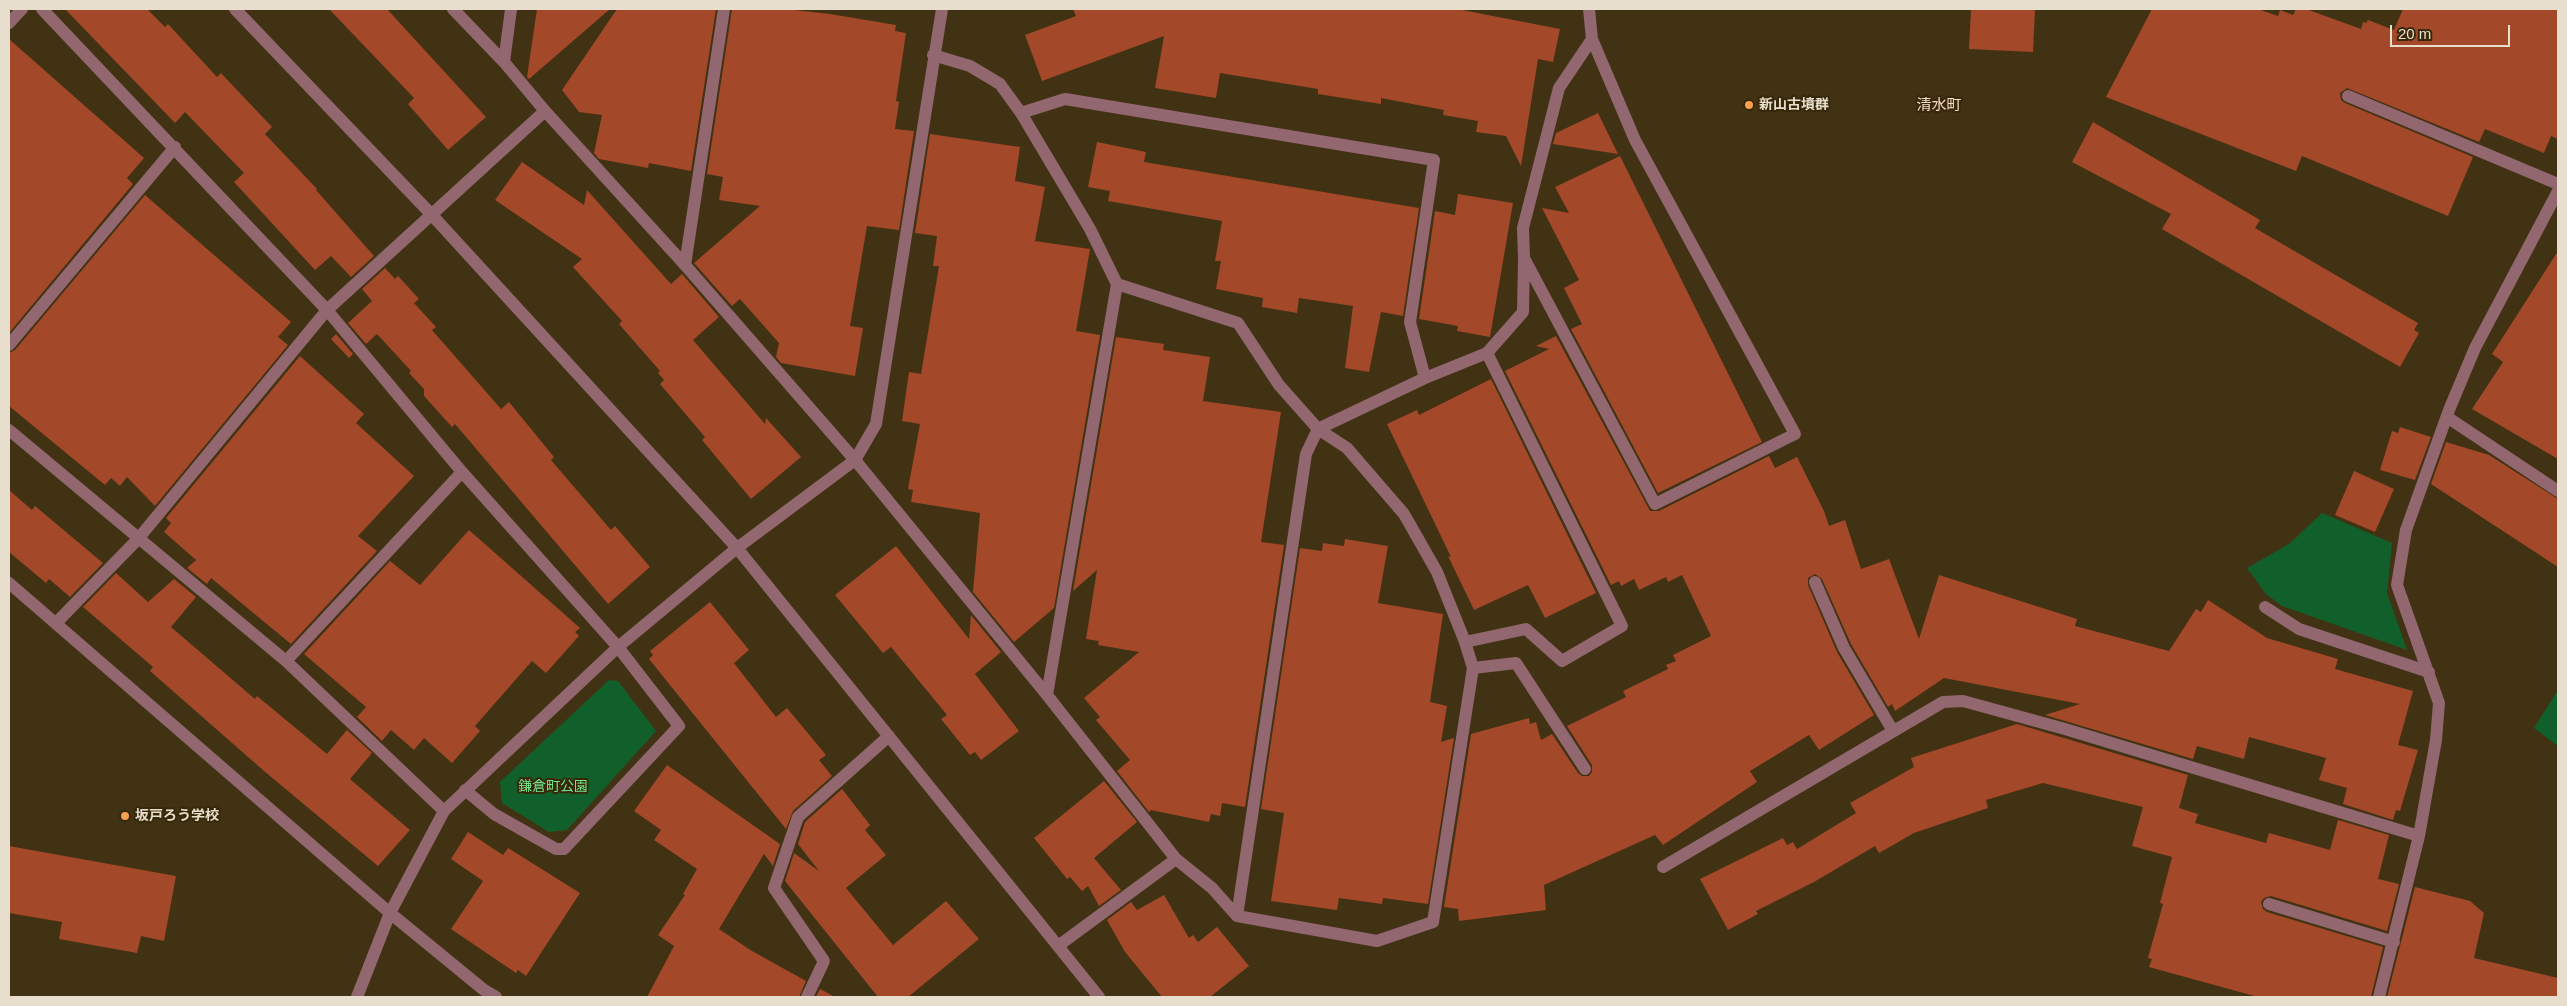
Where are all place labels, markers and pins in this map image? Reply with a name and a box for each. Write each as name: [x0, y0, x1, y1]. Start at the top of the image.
place label: 新山古墳群: [1759, 97, 1829, 113]
marker: 新山古墳群: [1743, 99, 1755, 111]
place label: 坂戸ろう学校: [135, 808, 219, 824]
marker: 坂戸ろう学校: [119, 810, 131, 822]

